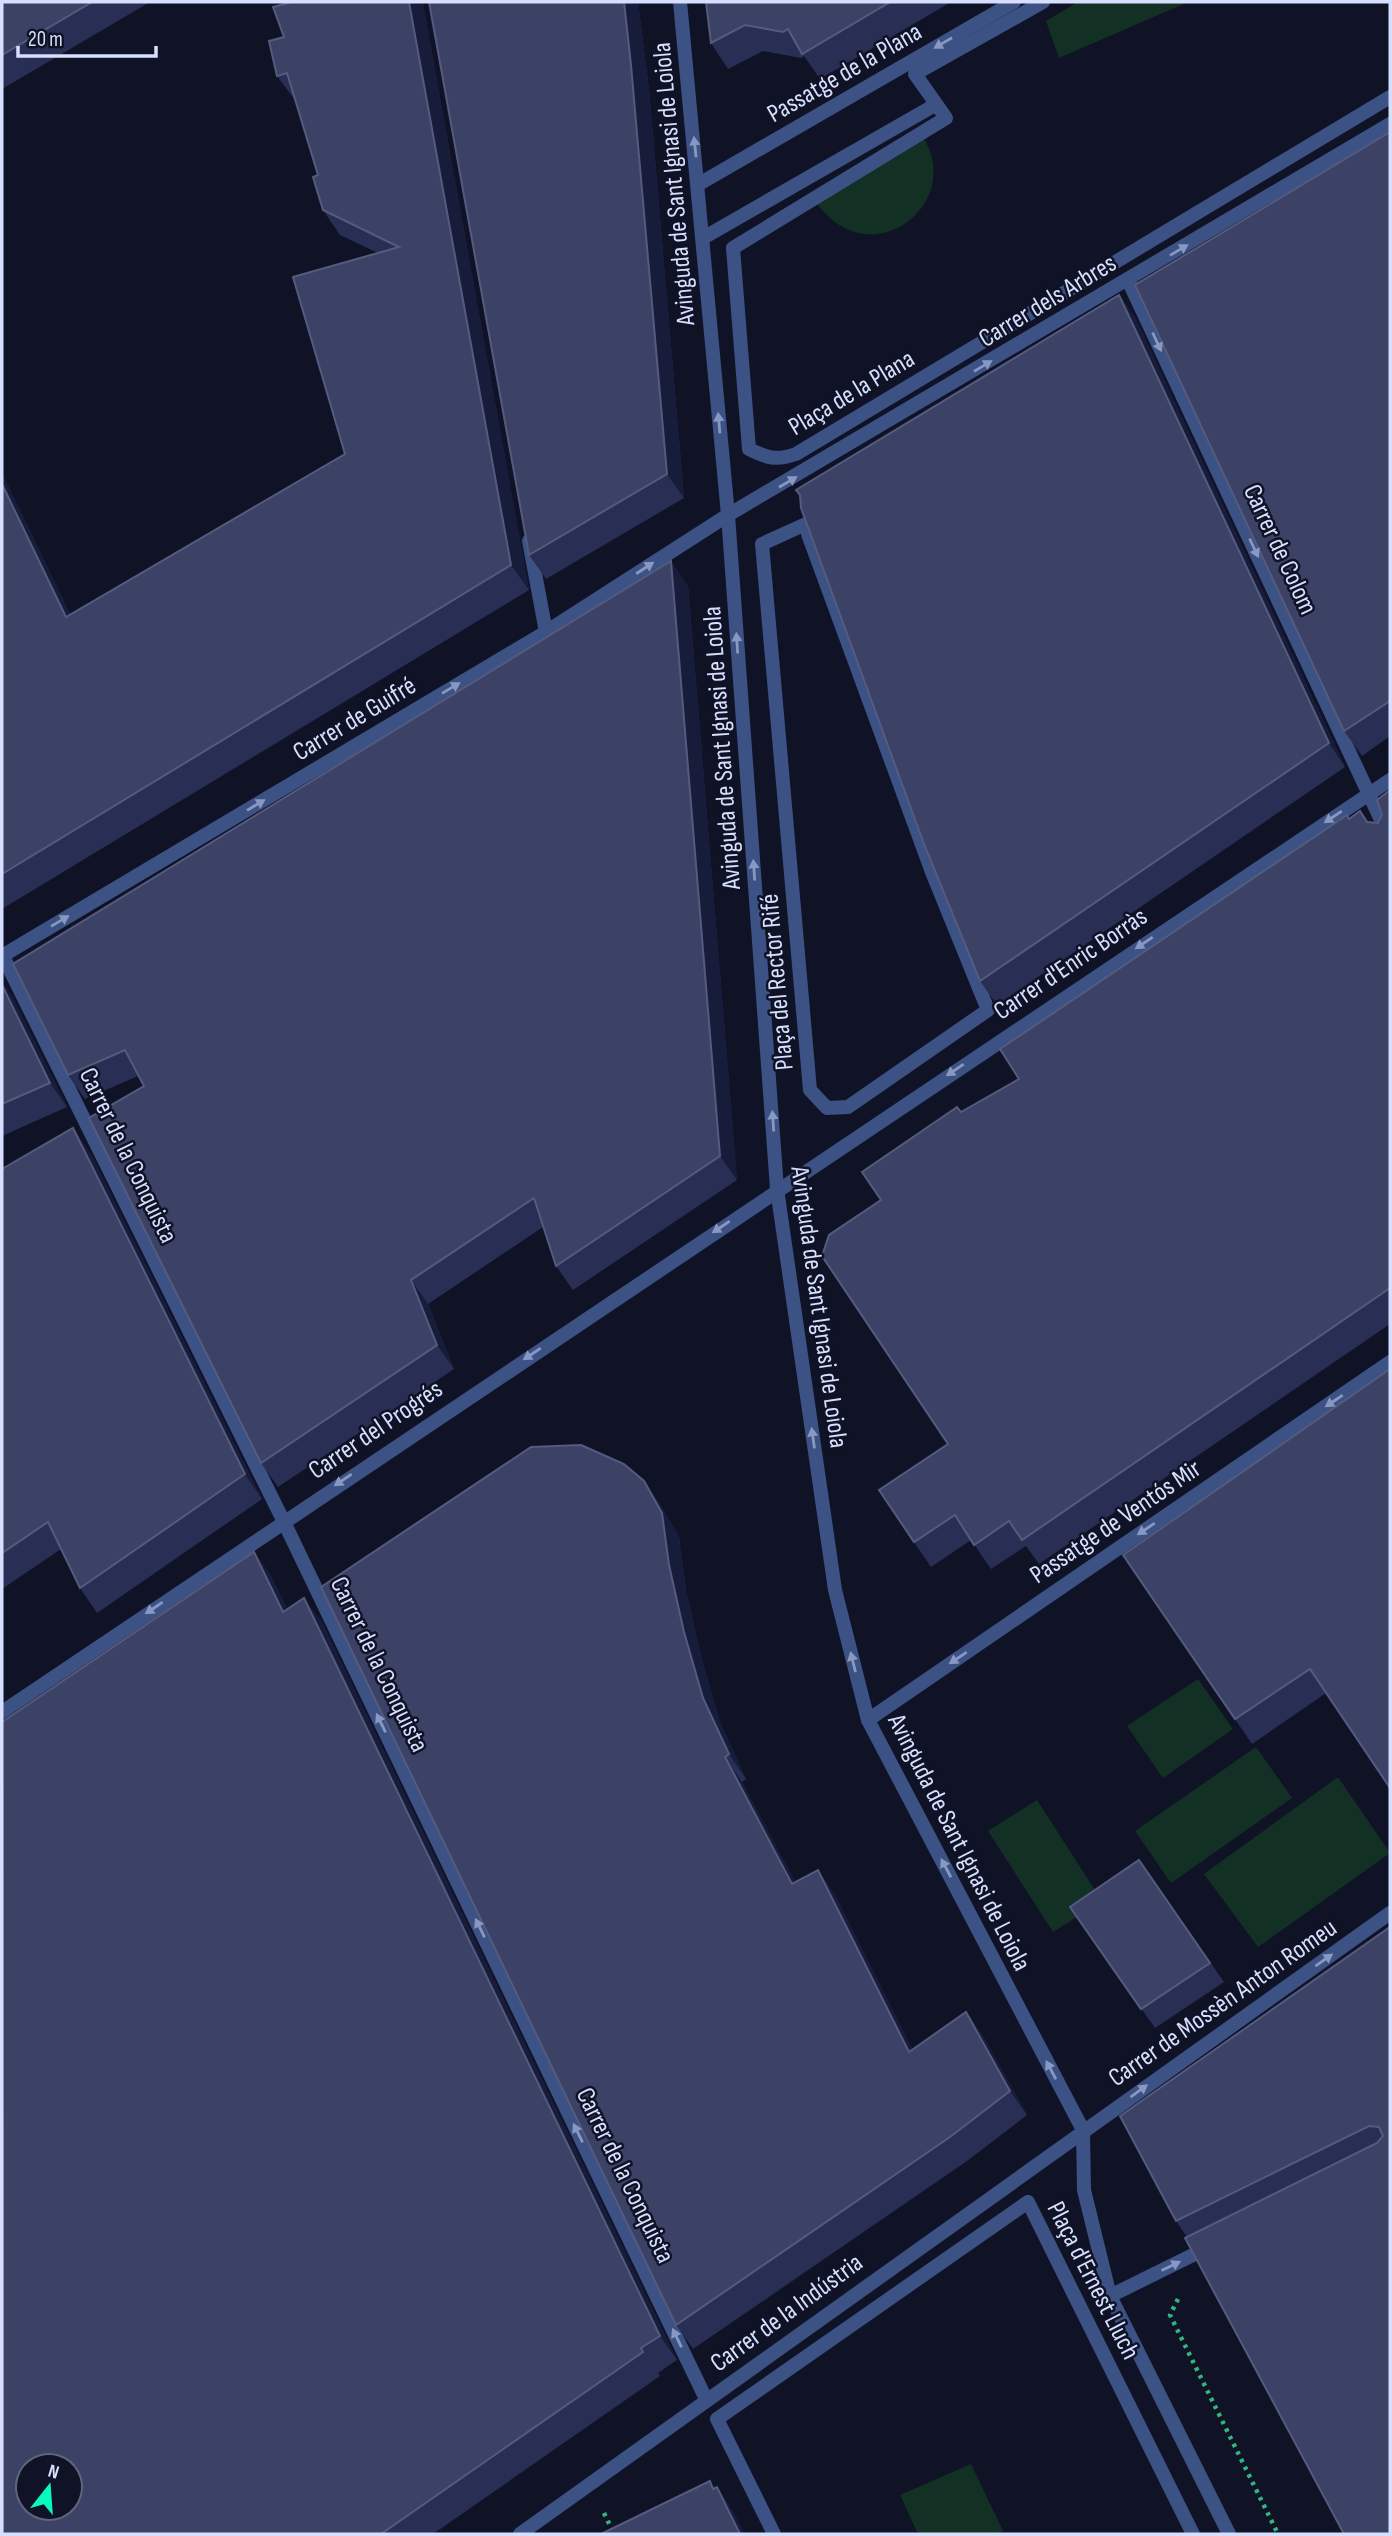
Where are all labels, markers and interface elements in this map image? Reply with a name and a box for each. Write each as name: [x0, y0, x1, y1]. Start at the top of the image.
scale bar: [18, 14, 156, 58]
street label: Passatge de la Plana: [762, 17, 927, 130]
text: 20 m: [28, 27, 63, 52]
one-way arrow: [933, 37, 952, 49]
street label: Avinguda de Sant Ignasi de Loiola: [647, 41, 702, 328]
one-way arrow: [690, 136, 701, 158]
one-way arrow: [1170, 244, 1189, 256]
street label: Carrer dels Arbres: [973, 248, 1122, 354]
one-way arrow: [1152, 332, 1163, 352]
street label: Plaça de la Plana: [783, 344, 920, 443]
one-way arrow: [974, 360, 993, 372]
one-way arrow: [713, 412, 724, 434]
one-way arrow: [778, 476, 797, 488]
street label: Carrer de Colom: [1236, 480, 1323, 619]
one-way arrow: [1248, 538, 1260, 558]
one-way arrow: [635, 562, 654, 575]
street label: Avinguda de Sant Ignasi de Loiola: [697, 605, 748, 892]
one-way arrow: [731, 632, 742, 654]
street label: Carrer de Guifré: [288, 670, 422, 768]
one-way arrow: [442, 682, 461, 695]
one-way arrow: [246, 798, 265, 811]
one-way arrow: [1324, 811, 1343, 824]
one-way arrow: [748, 858, 759, 880]
street label: Plaça del Rector Rifé: [754, 892, 801, 1071]
street label: Carrer d'Enric Borràs: [988, 901, 1154, 1027]
one-way arrow: [51, 915, 70, 927]
one-way arrow: [1134, 937, 1154, 950]
street label: Carrer de la Conquista: [72, 1063, 183, 1248]
one-way arrow: [945, 1063, 965, 1076]
one-way arrow: [767, 1110, 778, 1132]
street label: Avinguda de Sant Ignasi de Loiola: [783, 1163, 854, 1450]
one-way arrow: [711, 1220, 730, 1233]
one-way arrow: [522, 1347, 541, 1360]
street label: Carrer del Progrés: [303, 1374, 449, 1486]
one-way arrow: [1325, 1394, 1343, 1408]
one-way arrow: [808, 1427, 819, 1449]
street label: Passatge de Ventós Mir: [1024, 1453, 1208, 1591]
one-way arrow: [333, 1473, 352, 1486]
one-way arrow: [1136, 1523, 1156, 1536]
street label: Carrer de la Conquista: [323, 1572, 434, 1757]
one-way arrow: [145, 1601, 163, 1615]
one-way arrow: [847, 1651, 858, 1673]
one-way arrow: [949, 1651, 968, 1664]
street label: Avinguda de Sant Ignasi de Loiola: [880, 1708, 1037, 1976]
one-way arrow: [375, 1713, 387, 1733]
one-way arrow: [940, 1858, 952, 1878]
street label: Carrer de Mossèn Anton Romeu: [1103, 1913, 1343, 2094]
one-way arrow: [474, 1918, 485, 1938]
one-way arrow: [1315, 1953, 1333, 1967]
one-way arrow: [1045, 2060, 1057, 2080]
street label: Carrer de la Conquista: [569, 2083, 680, 2268]
one-way arrow: [1129, 2084, 1148, 2098]
one-way arrow: [572, 2123, 584, 2143]
street label: Plaça d'Ernest Lluch: [1040, 2197, 1146, 2365]
street label: Carrer de la Indústria: [705, 2248, 869, 2379]
one-way arrow: [1161, 2260, 1181, 2272]
one-way arrow: [671, 2328, 683, 2348]
north arrow: [14, 2452, 84, 2522]
text: N: [45, 2460, 62, 2485]

